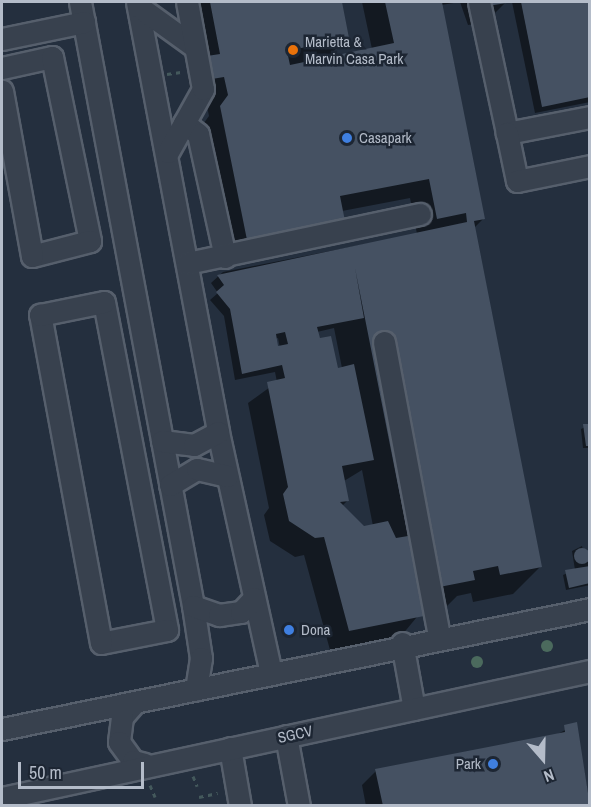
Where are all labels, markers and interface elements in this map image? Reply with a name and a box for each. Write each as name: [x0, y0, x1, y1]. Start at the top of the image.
place label: Marietta & Marvin Casa Park: [305, 32, 403, 67]
marker: Marietta & Marvin Casa Park: [286, 43, 300, 57]
place label: Casapark: [359, 129, 412, 147]
marker: Casapark: [340, 131, 354, 145]
place label: Dona: [301, 621, 330, 639]
marker: Dona: [282, 623, 296, 637]
street label: SGCV: [276, 722, 314, 746]
north arrow: [513, 729, 573, 789]
scale bar: [21, 750, 147, 788]
place label: Park: [456, 755, 481, 773]
marker: Park: [486, 757, 500, 771]
text: 50 m: [29, 760, 62, 785]
text: N: [541, 764, 557, 788]

